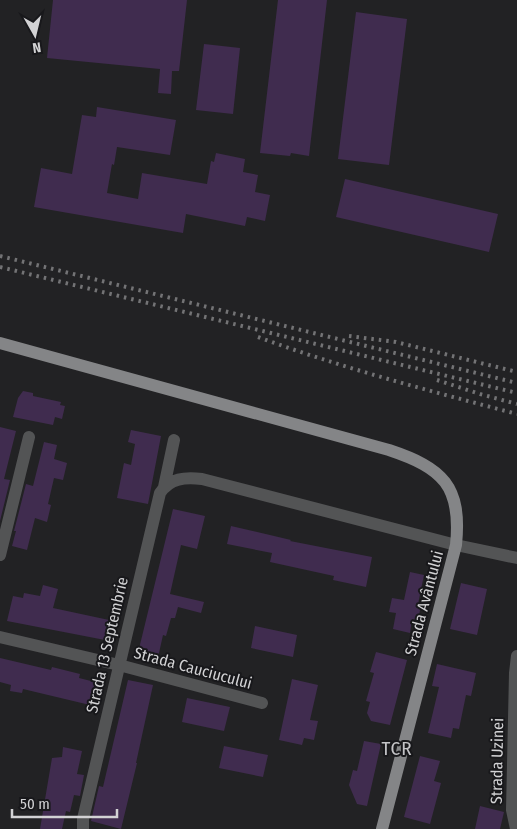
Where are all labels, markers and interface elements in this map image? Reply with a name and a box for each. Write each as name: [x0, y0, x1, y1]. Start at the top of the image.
north arrow: [10, 10, 60, 60]
text: N: [31, 38, 42, 56]
street label: Strada Avântului: [401, 548, 447, 658]
street label: Strada 13 Septembrie: [82, 575, 132, 715]
street label: Strada Cauciucului: [132, 643, 254, 693]
street label: Strada Uzinei: [487, 718, 507, 804]
district label: TCR: [381, 737, 413, 760]
scale bar: [12, 786, 118, 818]
text: 50 m: [20, 795, 50, 813]

